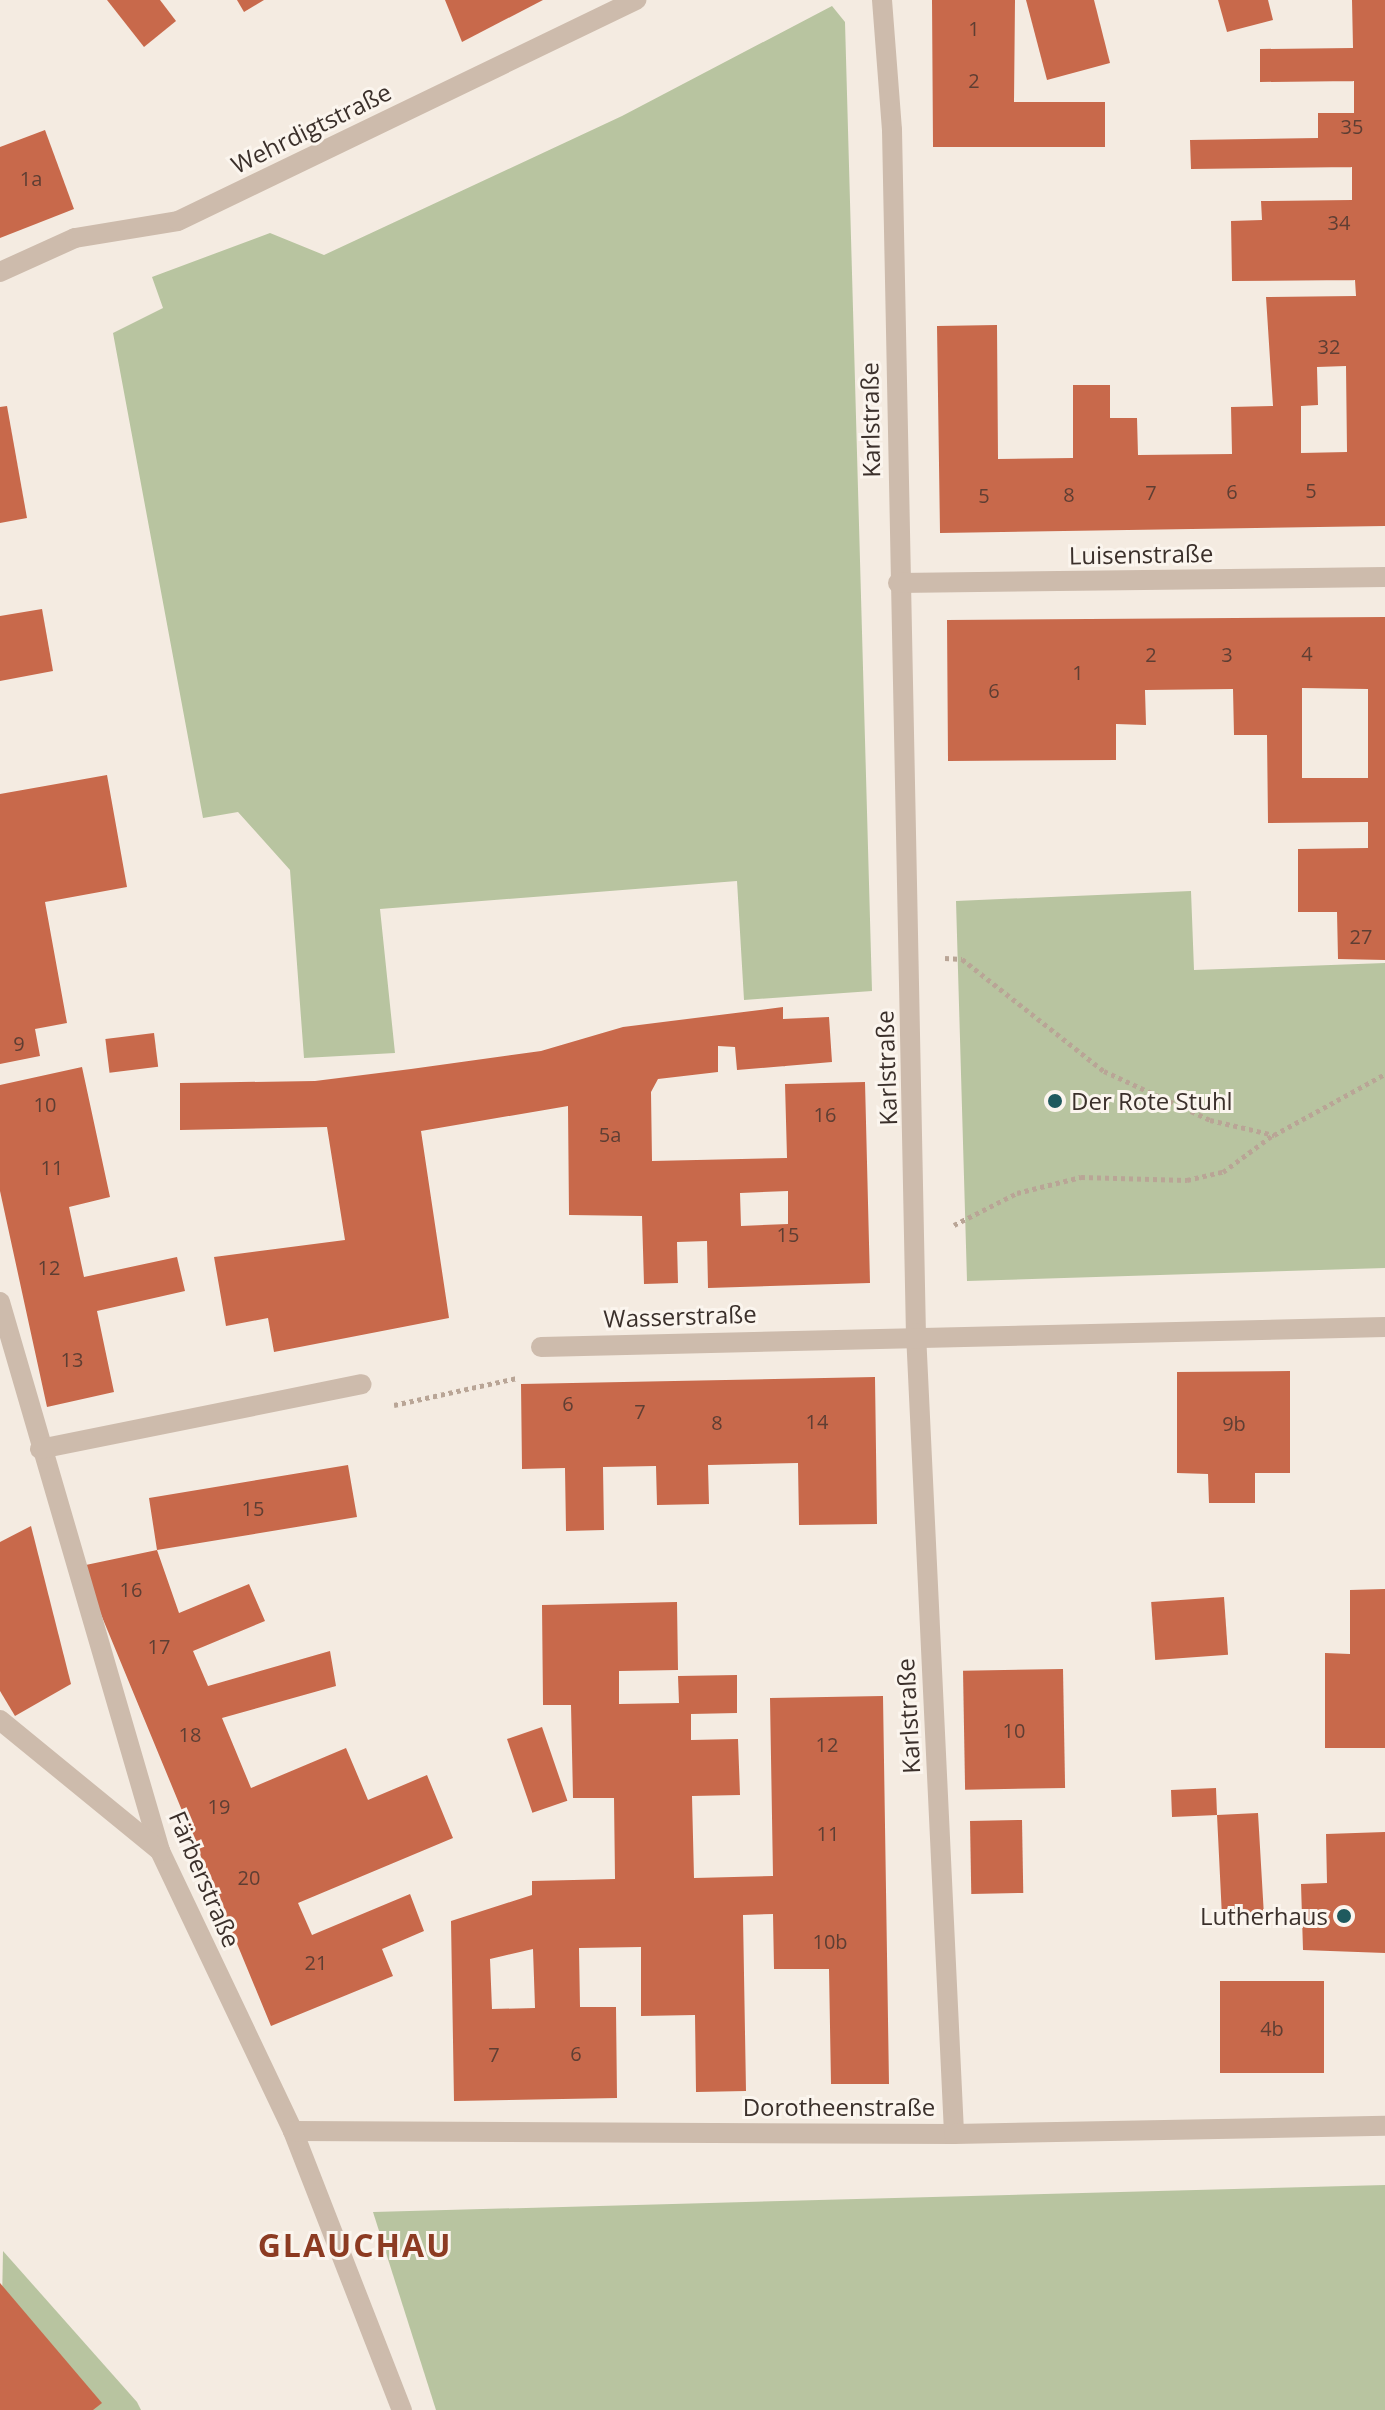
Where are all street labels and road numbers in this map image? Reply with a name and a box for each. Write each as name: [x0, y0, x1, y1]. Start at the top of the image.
street label: Wehrdigtstraße: [226, 77, 396, 179]
street label: Karlstraße: [855, 362, 885, 478]
street label: Luisenstraße: [1069, 538, 1213, 570]
street label: Karlstraße: [870, 1010, 902, 1126]
street label: Wasserstraße: [603, 1299, 757, 1333]
street label: Karlstraße: [891, 1658, 925, 1774]
street label: Färberstraße: [163, 1807, 247, 1951]
street label: Dorotheenstraße: [743, 2093, 935, 2121]

